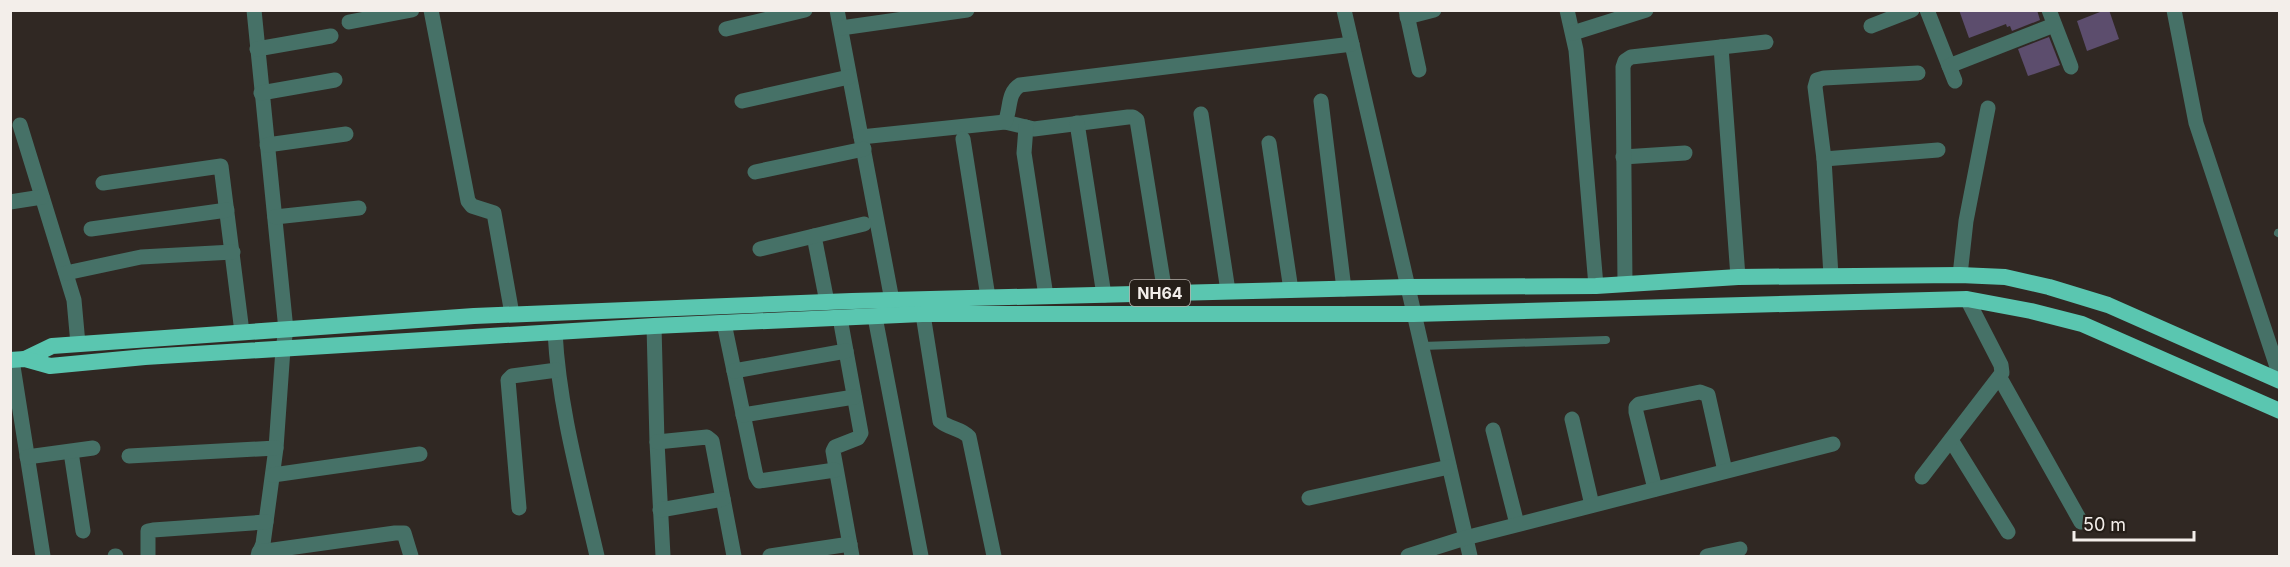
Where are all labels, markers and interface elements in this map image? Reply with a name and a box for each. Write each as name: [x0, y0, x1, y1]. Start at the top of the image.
road number: NH64: [1130, 280, 1190, 306]
scale bar: [2074, 504, 2194, 542]
text: 50 m: [2083, 514, 2126, 535]

